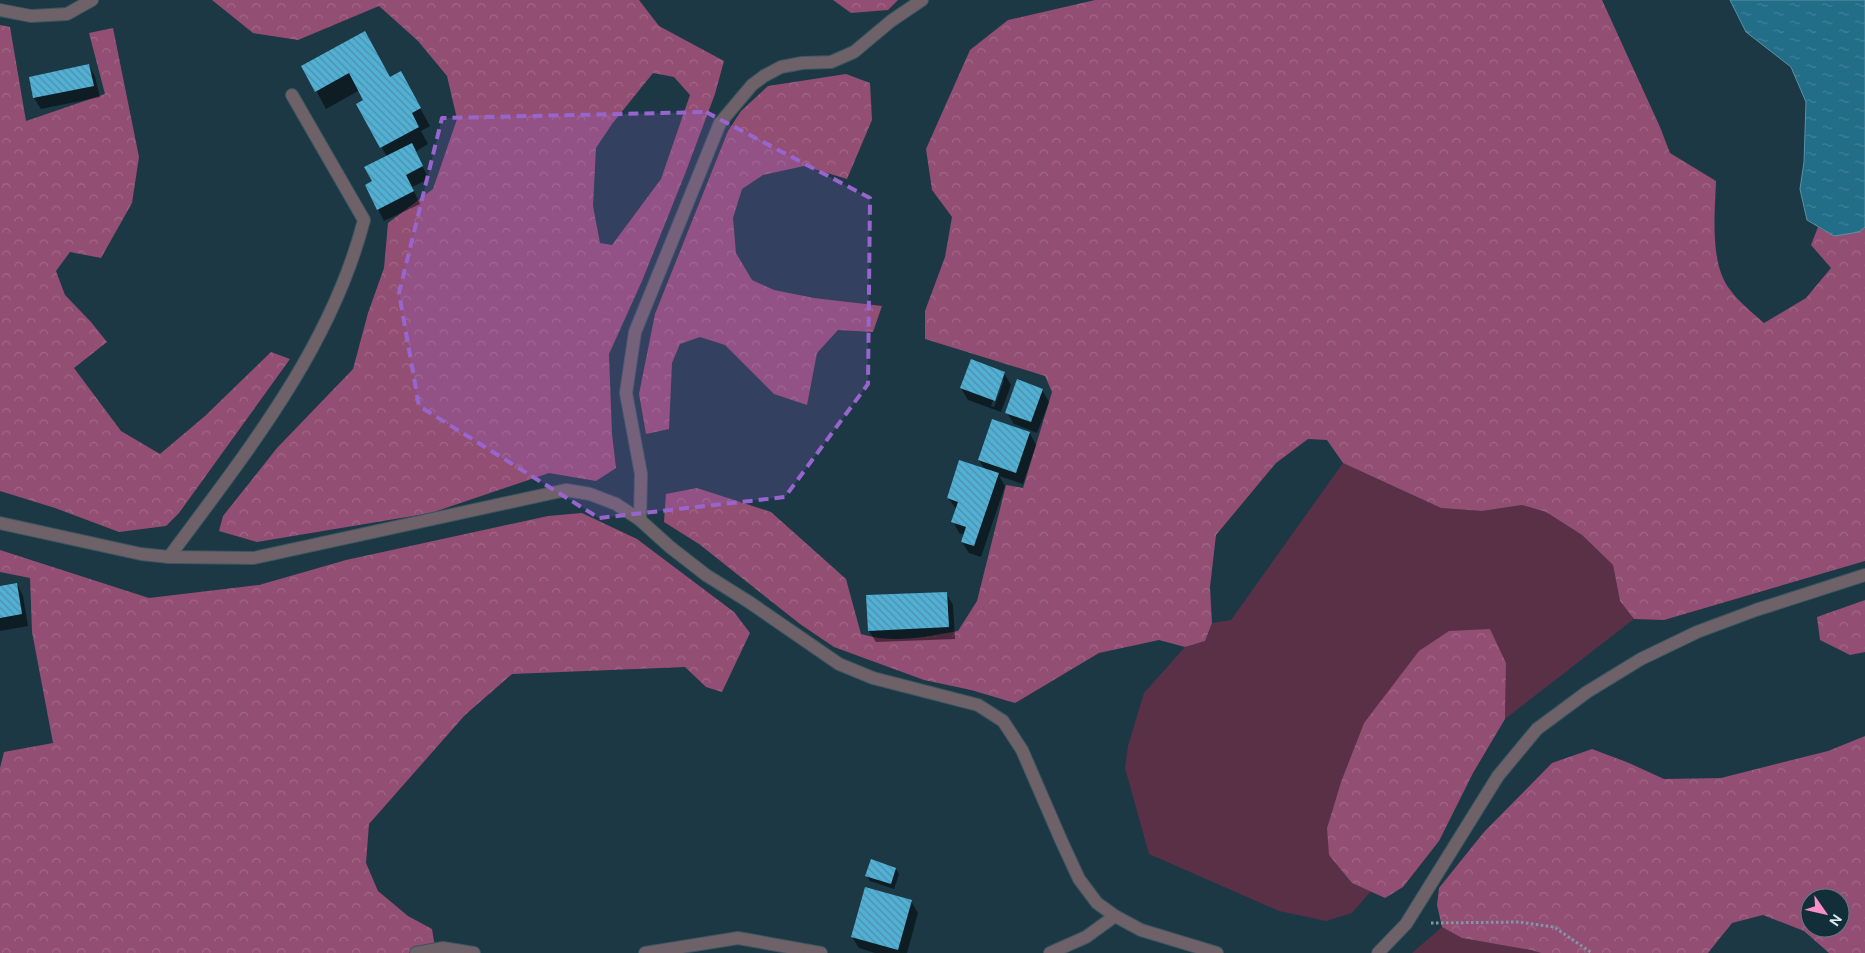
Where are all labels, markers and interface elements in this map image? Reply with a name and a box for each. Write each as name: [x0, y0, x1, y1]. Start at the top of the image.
north arrow: [1800, 888, 1850, 938]
text: N: [1825, 911, 1846, 930]

